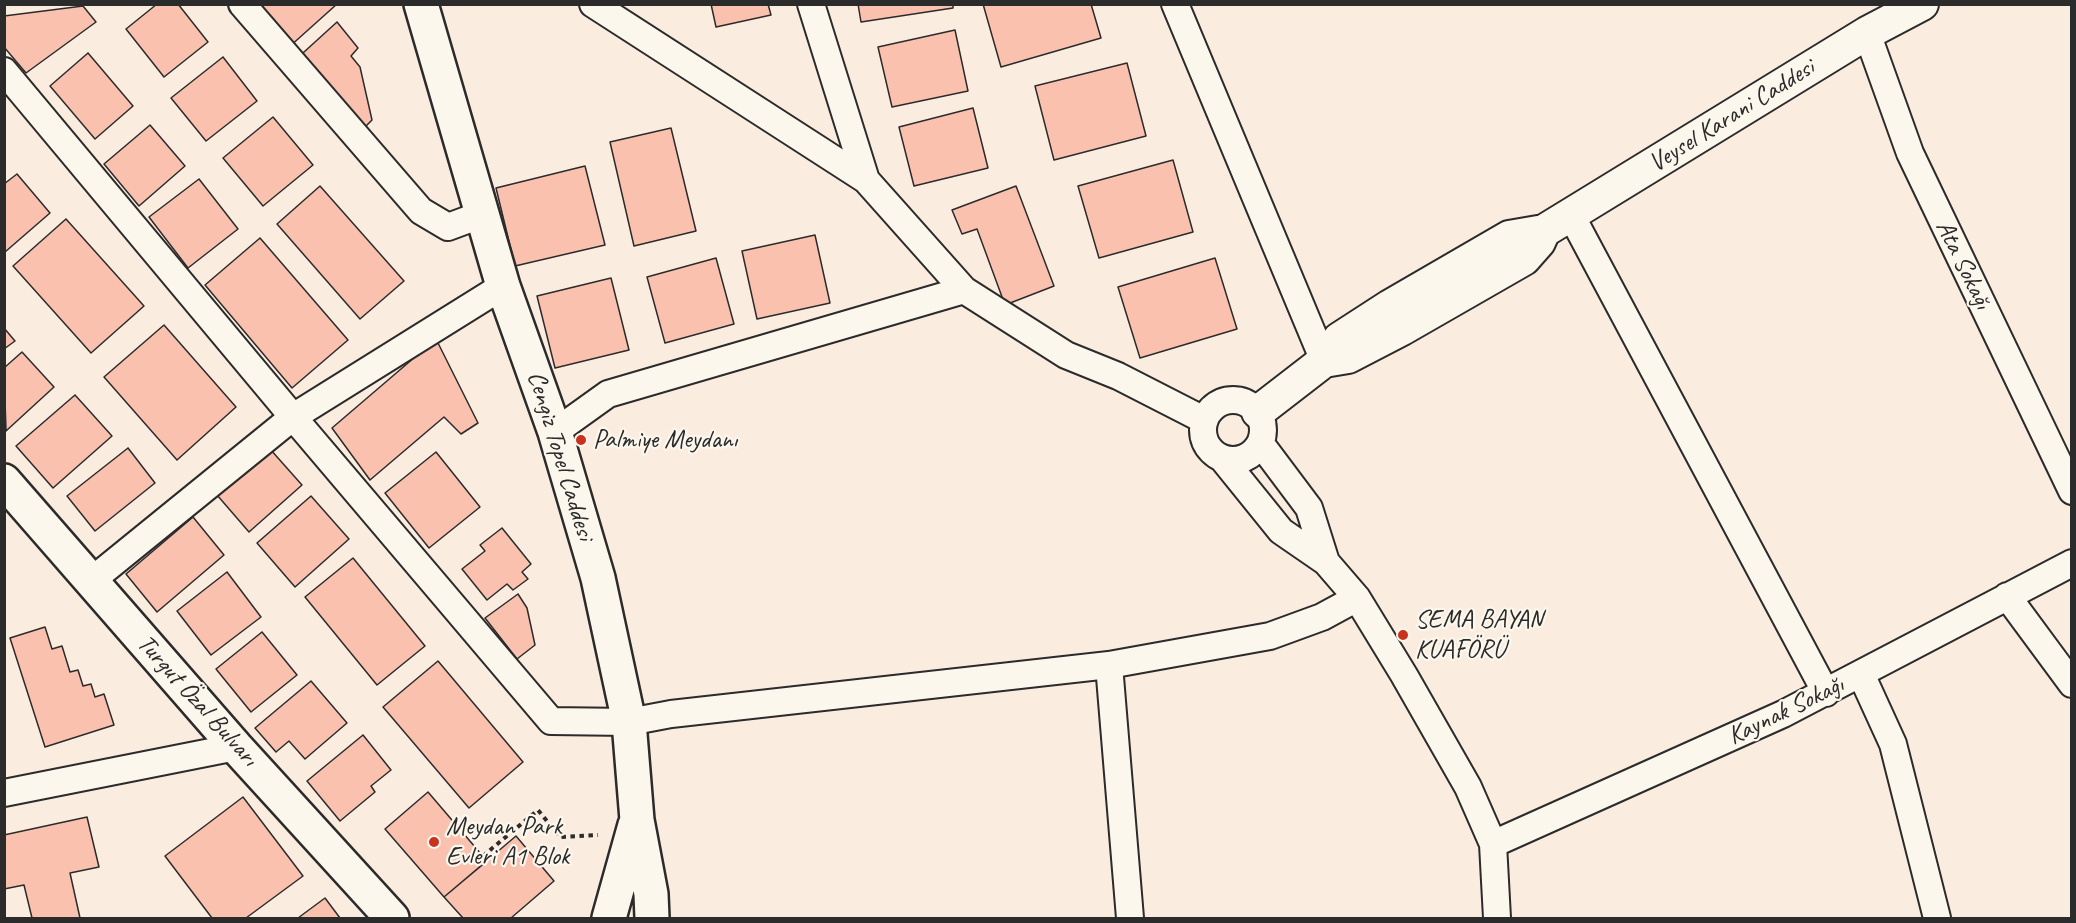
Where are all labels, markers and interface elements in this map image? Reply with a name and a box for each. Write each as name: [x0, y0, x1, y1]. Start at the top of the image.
street label: Veysel Karani Caddesi: [1643, 53, 1821, 179]
street label: Ata Sokağı: [1928, 216, 1998, 314]
street label: Cengiz Topel Caddesi: [520, 368, 600, 544]
place label: Palmiye Meydanı: [593, 424, 737, 456]
marker: Palmiye Meydanı: [574, 433, 588, 447]
place label: SEMA BAYAN KUAFÖRÜ: [1415, 604, 1543, 666]
marker: SEMA BAYAN KUAFÖRÜ: [1396, 628, 1410, 642]
street label: Turgut Özal Bulvarı: [130, 629, 264, 773]
street label: Kaynak Sokağı: [1723, 670, 1849, 752]
place label: Meydan Park Evleri A1 Blok: [446, 811, 569, 873]
marker: Meydan Park Evleri A1 Blok: [427, 835, 441, 849]

